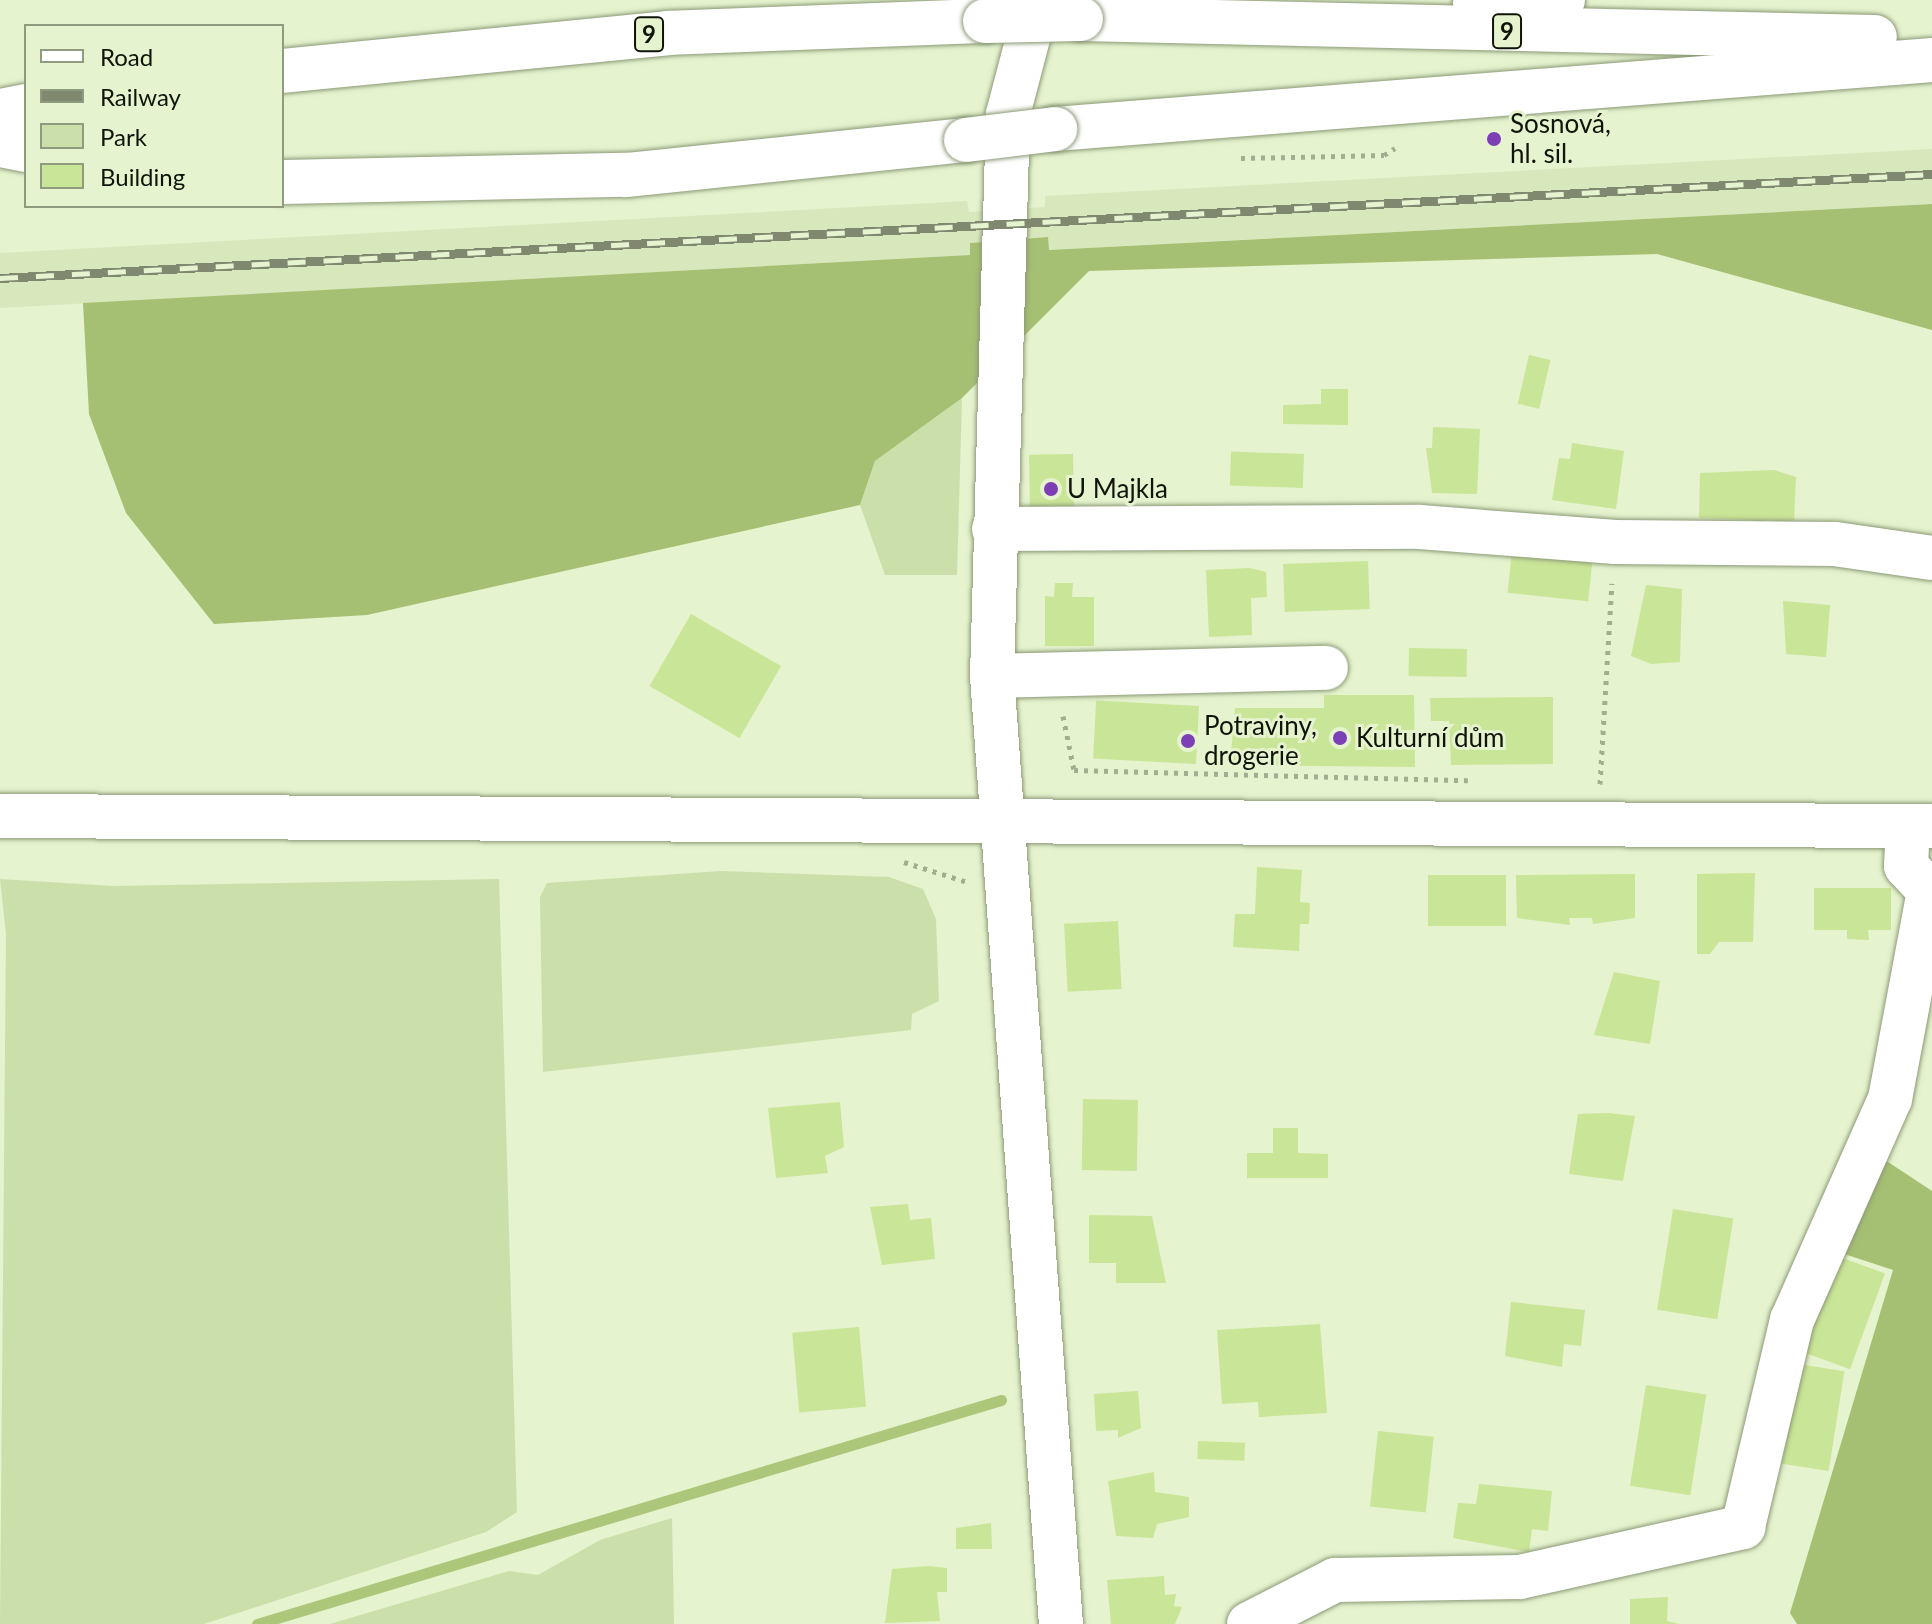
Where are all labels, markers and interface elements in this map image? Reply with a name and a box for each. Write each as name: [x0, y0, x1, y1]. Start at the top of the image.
road number: 9: [1491, 11, 1523, 51]
road number: 9: [633, 14, 665, 54]
legend: [24, 24, 284, 208]
text: Road: [100, 42, 153, 71]
text: Railway: [100, 82, 181, 111]
place label: Sosnová, hl. sil.: [1510, 108, 1611, 170]
text: Park: [100, 122, 147, 151]
marker: Sosnová, hl. sil.: [1485, 130, 1503, 148]
text: Building: [100, 162, 185, 191]
place label: U Majkla: [1067, 473, 1168, 505]
marker: U Majkla: [1042, 480, 1060, 498]
place label: Potraviny, drogerie: [1204, 710, 1317, 772]
place label: Kulturní dům: [1356, 722, 1504, 754]
marker: Kulturní dům: [1331, 729, 1349, 747]
marker: Potraviny, drogerie: [1179, 732, 1197, 750]

